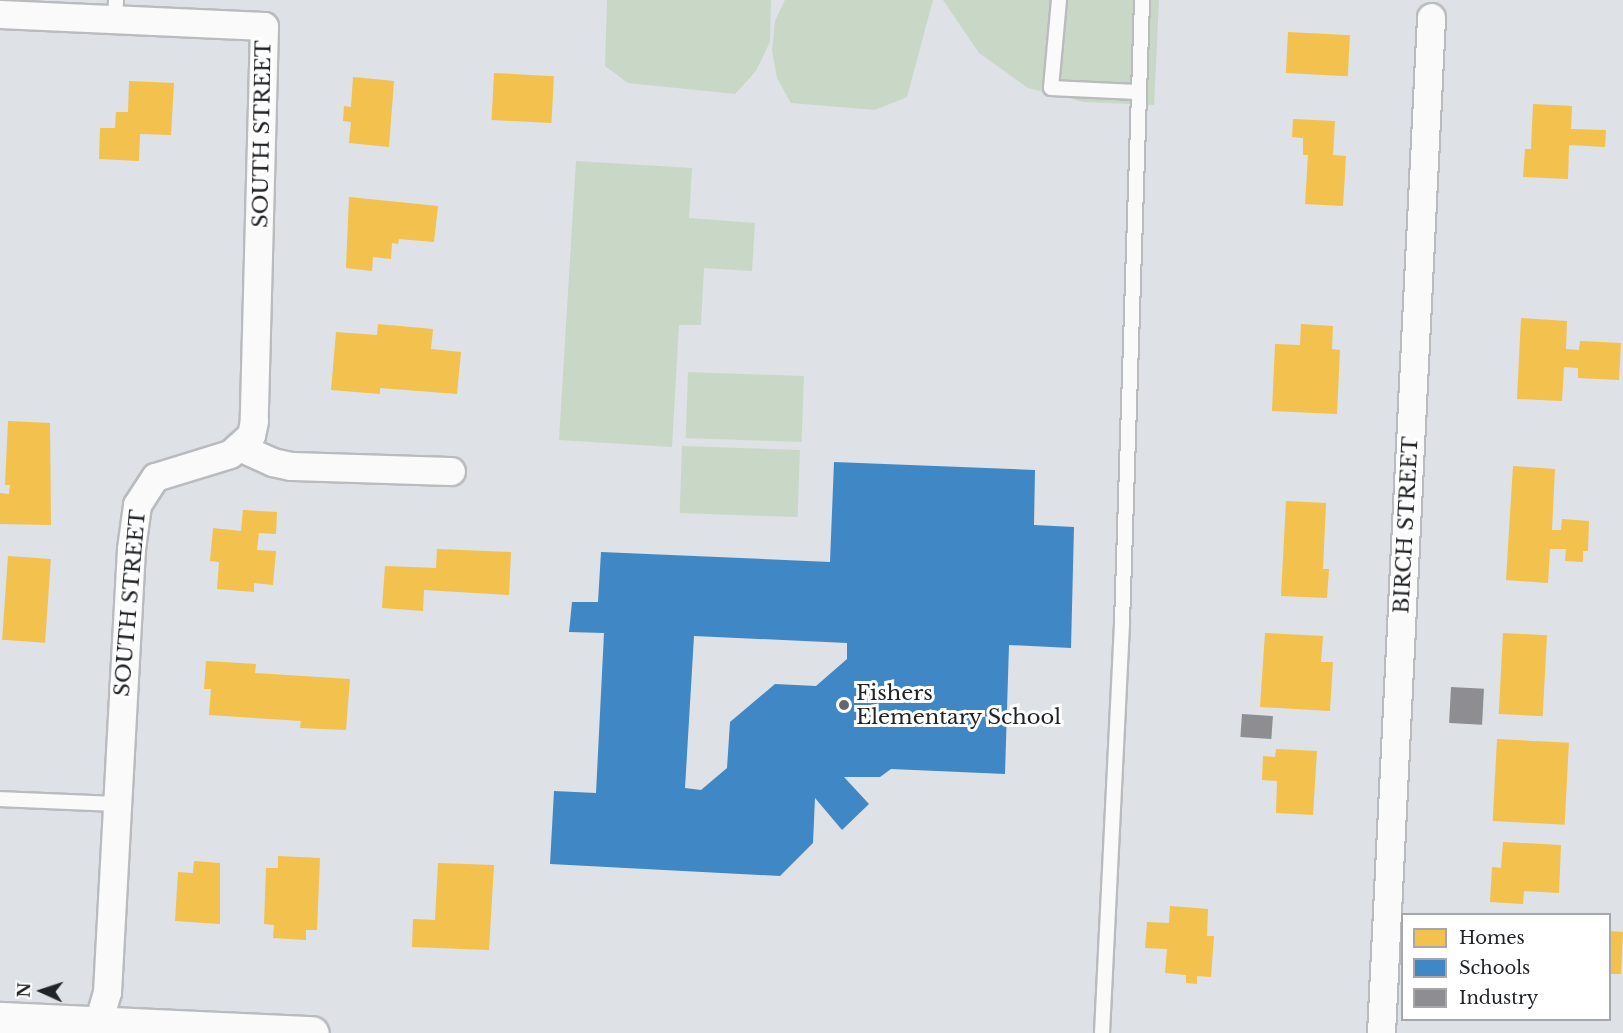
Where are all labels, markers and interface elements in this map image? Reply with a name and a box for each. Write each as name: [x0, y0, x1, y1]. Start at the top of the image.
street label: SOUTH STREET: [248, 40, 276, 228]
street label: BIRCH STREET: [1389, 436, 1423, 614]
street label: SOUTH STREET: [109, 508, 151, 698]
place label: Fishers Elementary School: [856, 680, 1062, 730]
marker: Fishers Elementary School: [837, 698, 851, 712]
legend: [1401, 913, 1611, 1021]
text: Homes: [1459, 927, 1525, 949]
text: Schools: [1459, 957, 1530, 979]
north arrow: [12, 961, 72, 1021]
text: N: [14, 982, 34, 998]
text: Industry: [1459, 987, 1538, 1009]

